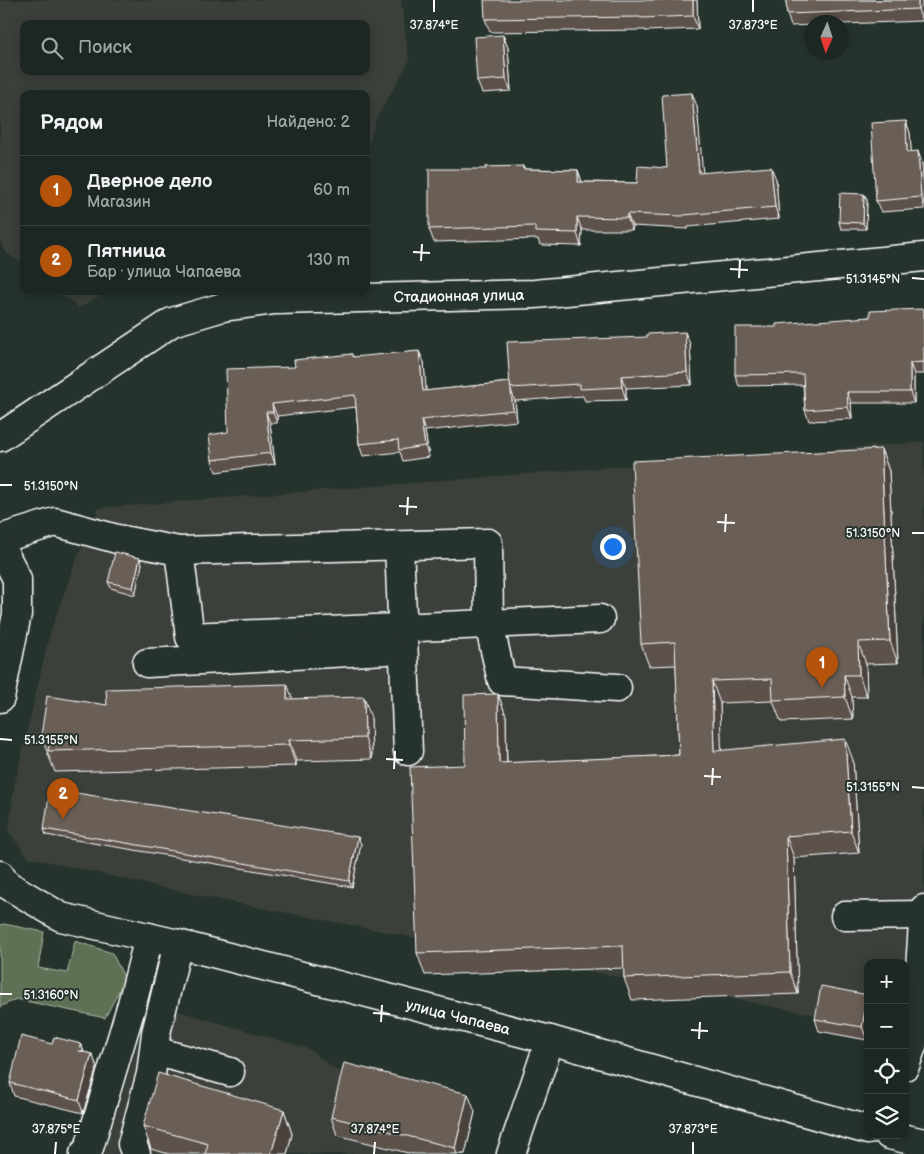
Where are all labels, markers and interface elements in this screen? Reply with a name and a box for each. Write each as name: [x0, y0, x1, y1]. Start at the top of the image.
north arrow: [804, 15, 849, 60]
text: 37.874°E: [410, 18, 458, 33]
text: 37.873°E: [728, 18, 778, 33]
search box: [20, 20, 370, 75]
icon: search: [38, 34, 66, 62]
text: Поиск: [78, 36, 132, 59]
text: Рядом: [40, 110, 103, 135]
text: Найдено: 2: [266, 113, 350, 132]
text: Дверное дело: [87, 170, 212, 193]
text: 1: [53, 181, 59, 200]
text: 60 m: [313, 181, 350, 200]
text: Магазин: [87, 193, 151, 212]
text: Пятница: [87, 240, 166, 263]
text: 2: [51, 251, 61, 270]
text: 130 m: [307, 251, 350, 270]
text: Бар · улица Чапаева: [87, 263, 241, 282]
text: 51.3145°N: [846, 272, 900, 287]
street label: Стадионная улица: [393, 286, 525, 307]
text: 51.3150°N: [24, 479, 78, 494]
text: 51.3150°N: [846, 526, 900, 541]
your location: [600, 534, 626, 560]
pin: 1: [806, 647, 838, 688]
text: 51.3155°N: [24, 733, 78, 748]
pin: 2: [47, 778, 79, 819]
text: 51.3155°N: [846, 780, 900, 795]
map controls: [864, 959, 909, 1139]
button: +: [864, 959, 909, 1004]
text: 51.3160°N: [24, 988, 78, 1003]
street label: улица Чапаева: [404, 995, 512, 1040]
button: −: [864, 1004, 909, 1049]
button: locate: [864, 1049, 909, 1094]
button: layers: [864, 1094, 909, 1139]
text: 37.875°E: [32, 1122, 80, 1137]
text: 37.874°E: [351, 1122, 399, 1137]
text: 37.873°E: [668, 1122, 718, 1137]

